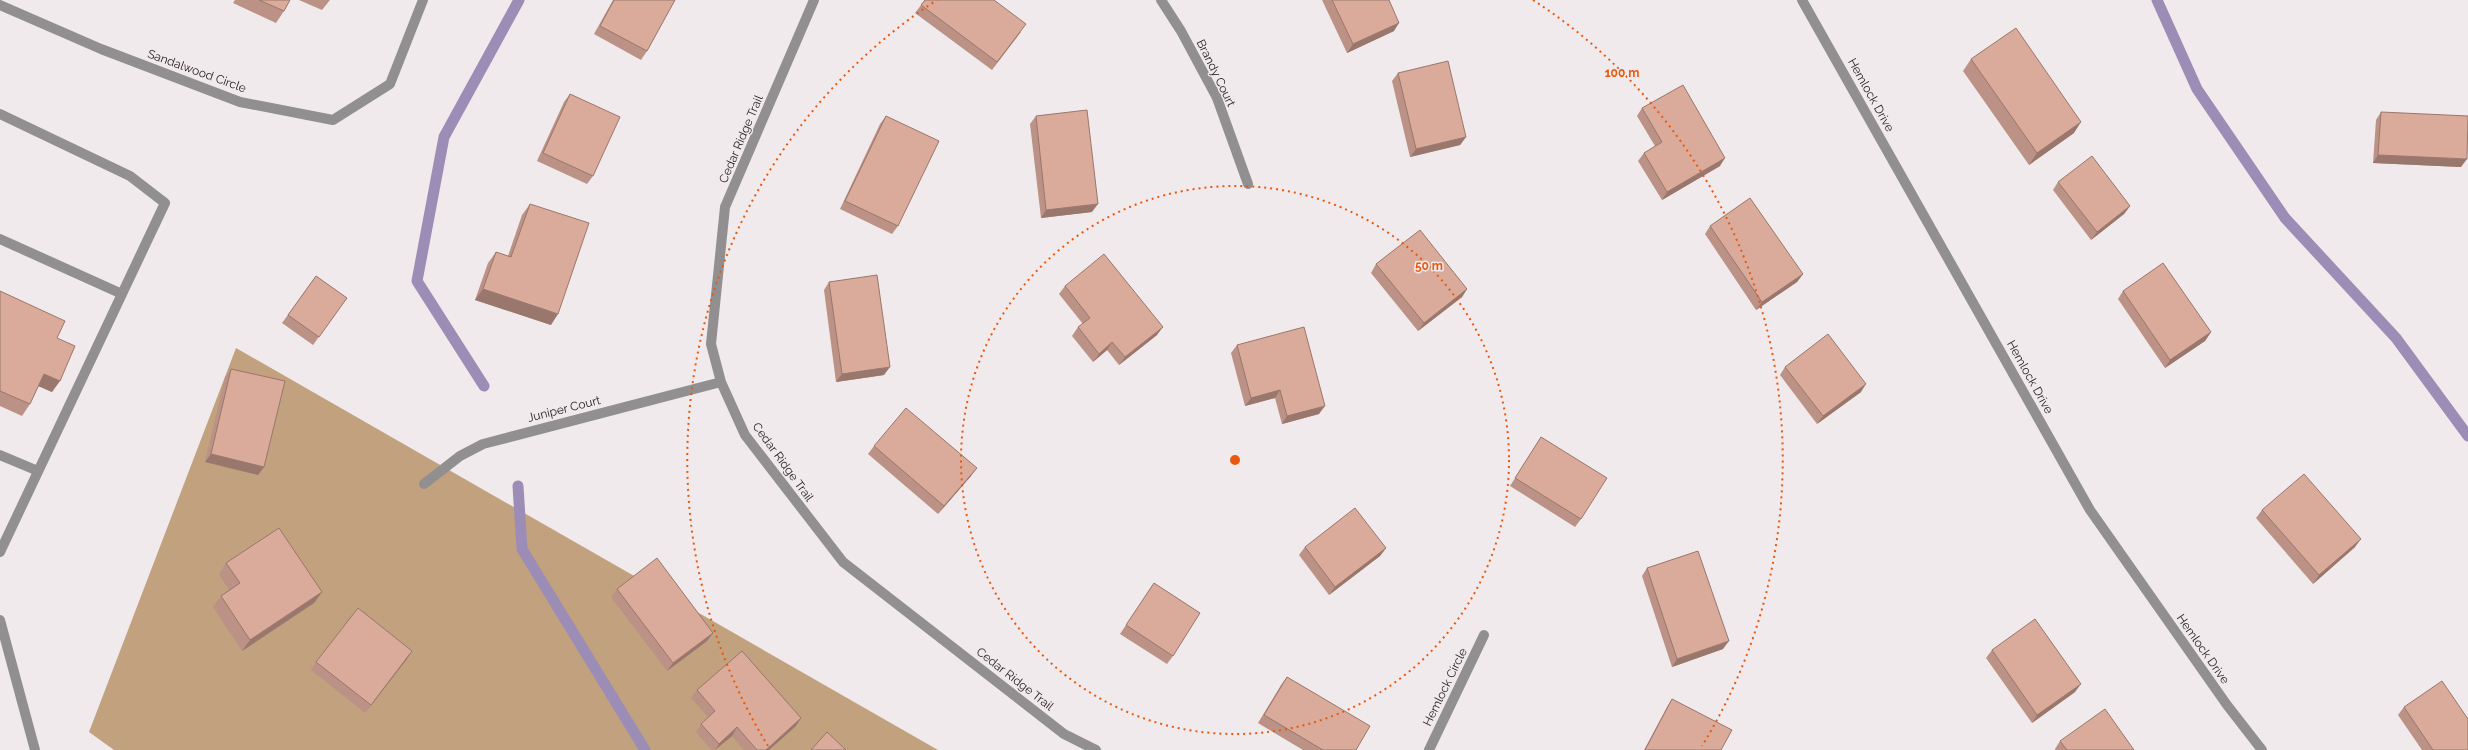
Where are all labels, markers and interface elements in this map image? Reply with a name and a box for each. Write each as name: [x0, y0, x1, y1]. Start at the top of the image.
street label: Brandy Court: [1194, 37, 1238, 109]
street label: Sandalwood Circle: [146, 47, 248, 95]
street label: Hemlock Drive: [1845, 56, 1897, 134]
text: 100 m: [1605, 66, 1639, 80]
street label: Cedar Ridge Trail: [716, 92, 766, 185]
text: 50 m: [1415, 259, 1443, 273]
street label: Hemlock Drive: [2004, 338, 2056, 416]
street label: Juniper Court: [526, 393, 602, 425]
street label: Cedar Ridge Trail: [750, 420, 817, 505]
centre of rings: [1228, 453, 1242, 467]
street label: Hemlock Drive: [2174, 611, 2232, 687]
street label: Cedar Ridge Trail: [974, 644, 1057, 714]
street label: Hemlock Circle: [1420, 646, 1470, 728]

